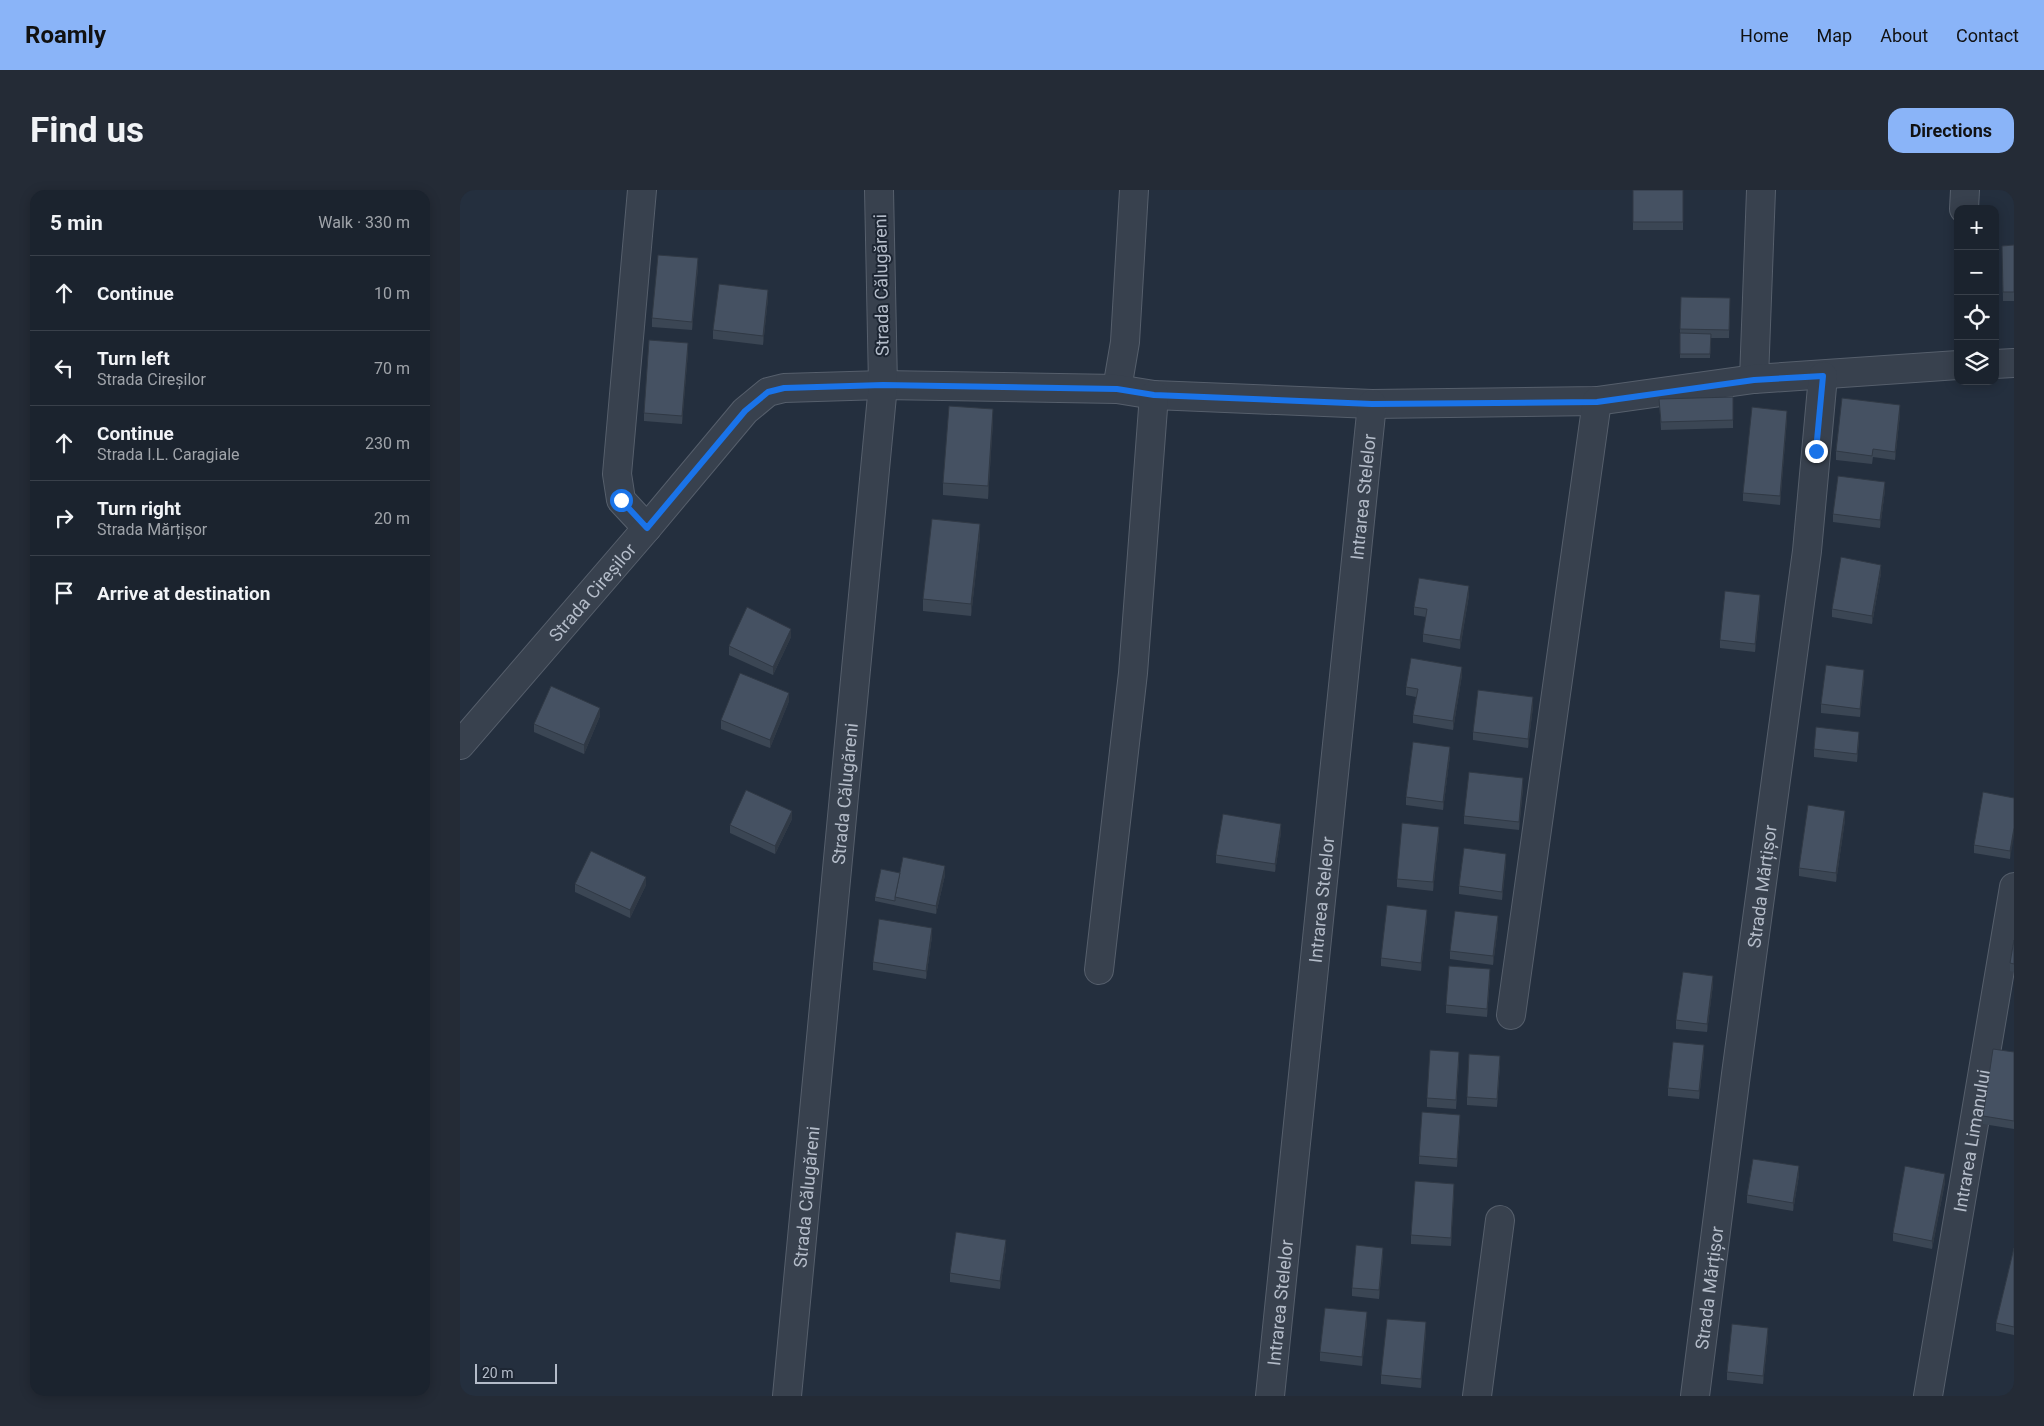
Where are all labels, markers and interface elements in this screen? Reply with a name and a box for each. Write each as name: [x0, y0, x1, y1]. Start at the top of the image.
text: Roamly: [25, 21, 106, 49]
text: Home: [1740, 25, 1789, 46]
text: Map: [1817, 25, 1852, 46]
text: About: [1880, 25, 1928, 46]
text: Contact: [1956, 25, 2019, 46]
button: Directions: [1888, 108, 2014, 153]
text: Find us: [30, 110, 144, 151]
map controls: [1954, 205, 1999, 385]
button: +: [1954, 205, 1999, 250]
text: 5 min: [50, 211, 103, 235]
text: Walk · 330 m: [318, 213, 410, 232]
street label: Strada Călugăreni: [869, 214, 893, 356]
button: −: [1954, 250, 1999, 295]
icon: ahead: [50, 279, 78, 307]
text: Continue: [97, 282, 174, 305]
text: 10 m: [374, 284, 410, 303]
button: locate: [1954, 295, 1999, 340]
button: layers: [1954, 340, 1999, 385]
text: Turn left: [97, 347, 170, 370]
icon: left: [50, 354, 78, 382]
text: 70 m: [374, 359, 410, 378]
text: Strada Cireșilor: [97, 370, 206, 389]
text: Continue: [97, 422, 174, 445]
icon: ahead: [50, 429, 78, 457]
street label: Intrarea Stelelor: [1346, 433, 1379, 561]
text: 230 m: [365, 434, 410, 453]
route end: [1805, 440, 1828, 463]
text: Strada I.L. Caragiale: [97, 445, 240, 464]
route start: [610, 489, 633, 512]
text: Turn right: [97, 497, 181, 520]
icon: right: [50, 504, 78, 532]
text: 20 m: [374, 509, 410, 528]
text: Strada Mărțișor: [97, 520, 207, 539]
street label: Strada Cireșilor: [544, 539, 640, 645]
icon: arrive: [50, 579, 78, 607]
text: Arrive at destination: [97, 582, 270, 605]
street label: Strada Călugăreni: [827, 722, 861, 865]
street label: Strada Mărțișor: [1743, 823, 1780, 949]
street label: Intrarea Stelelor: [1304, 835, 1338, 964]
street label: Intrarea Limanului: [1949, 1068, 1994, 1214]
street label: Strada Călugăreni: [789, 1125, 823, 1269]
street label: Strada Mărțișor: [1691, 1225, 1727, 1351]
street label: Intrarea Stelelor: [1263, 1238, 1297, 1367]
scale bar: [475, 1361, 558, 1384]
text: 20 m: [482, 1365, 514, 1381]

